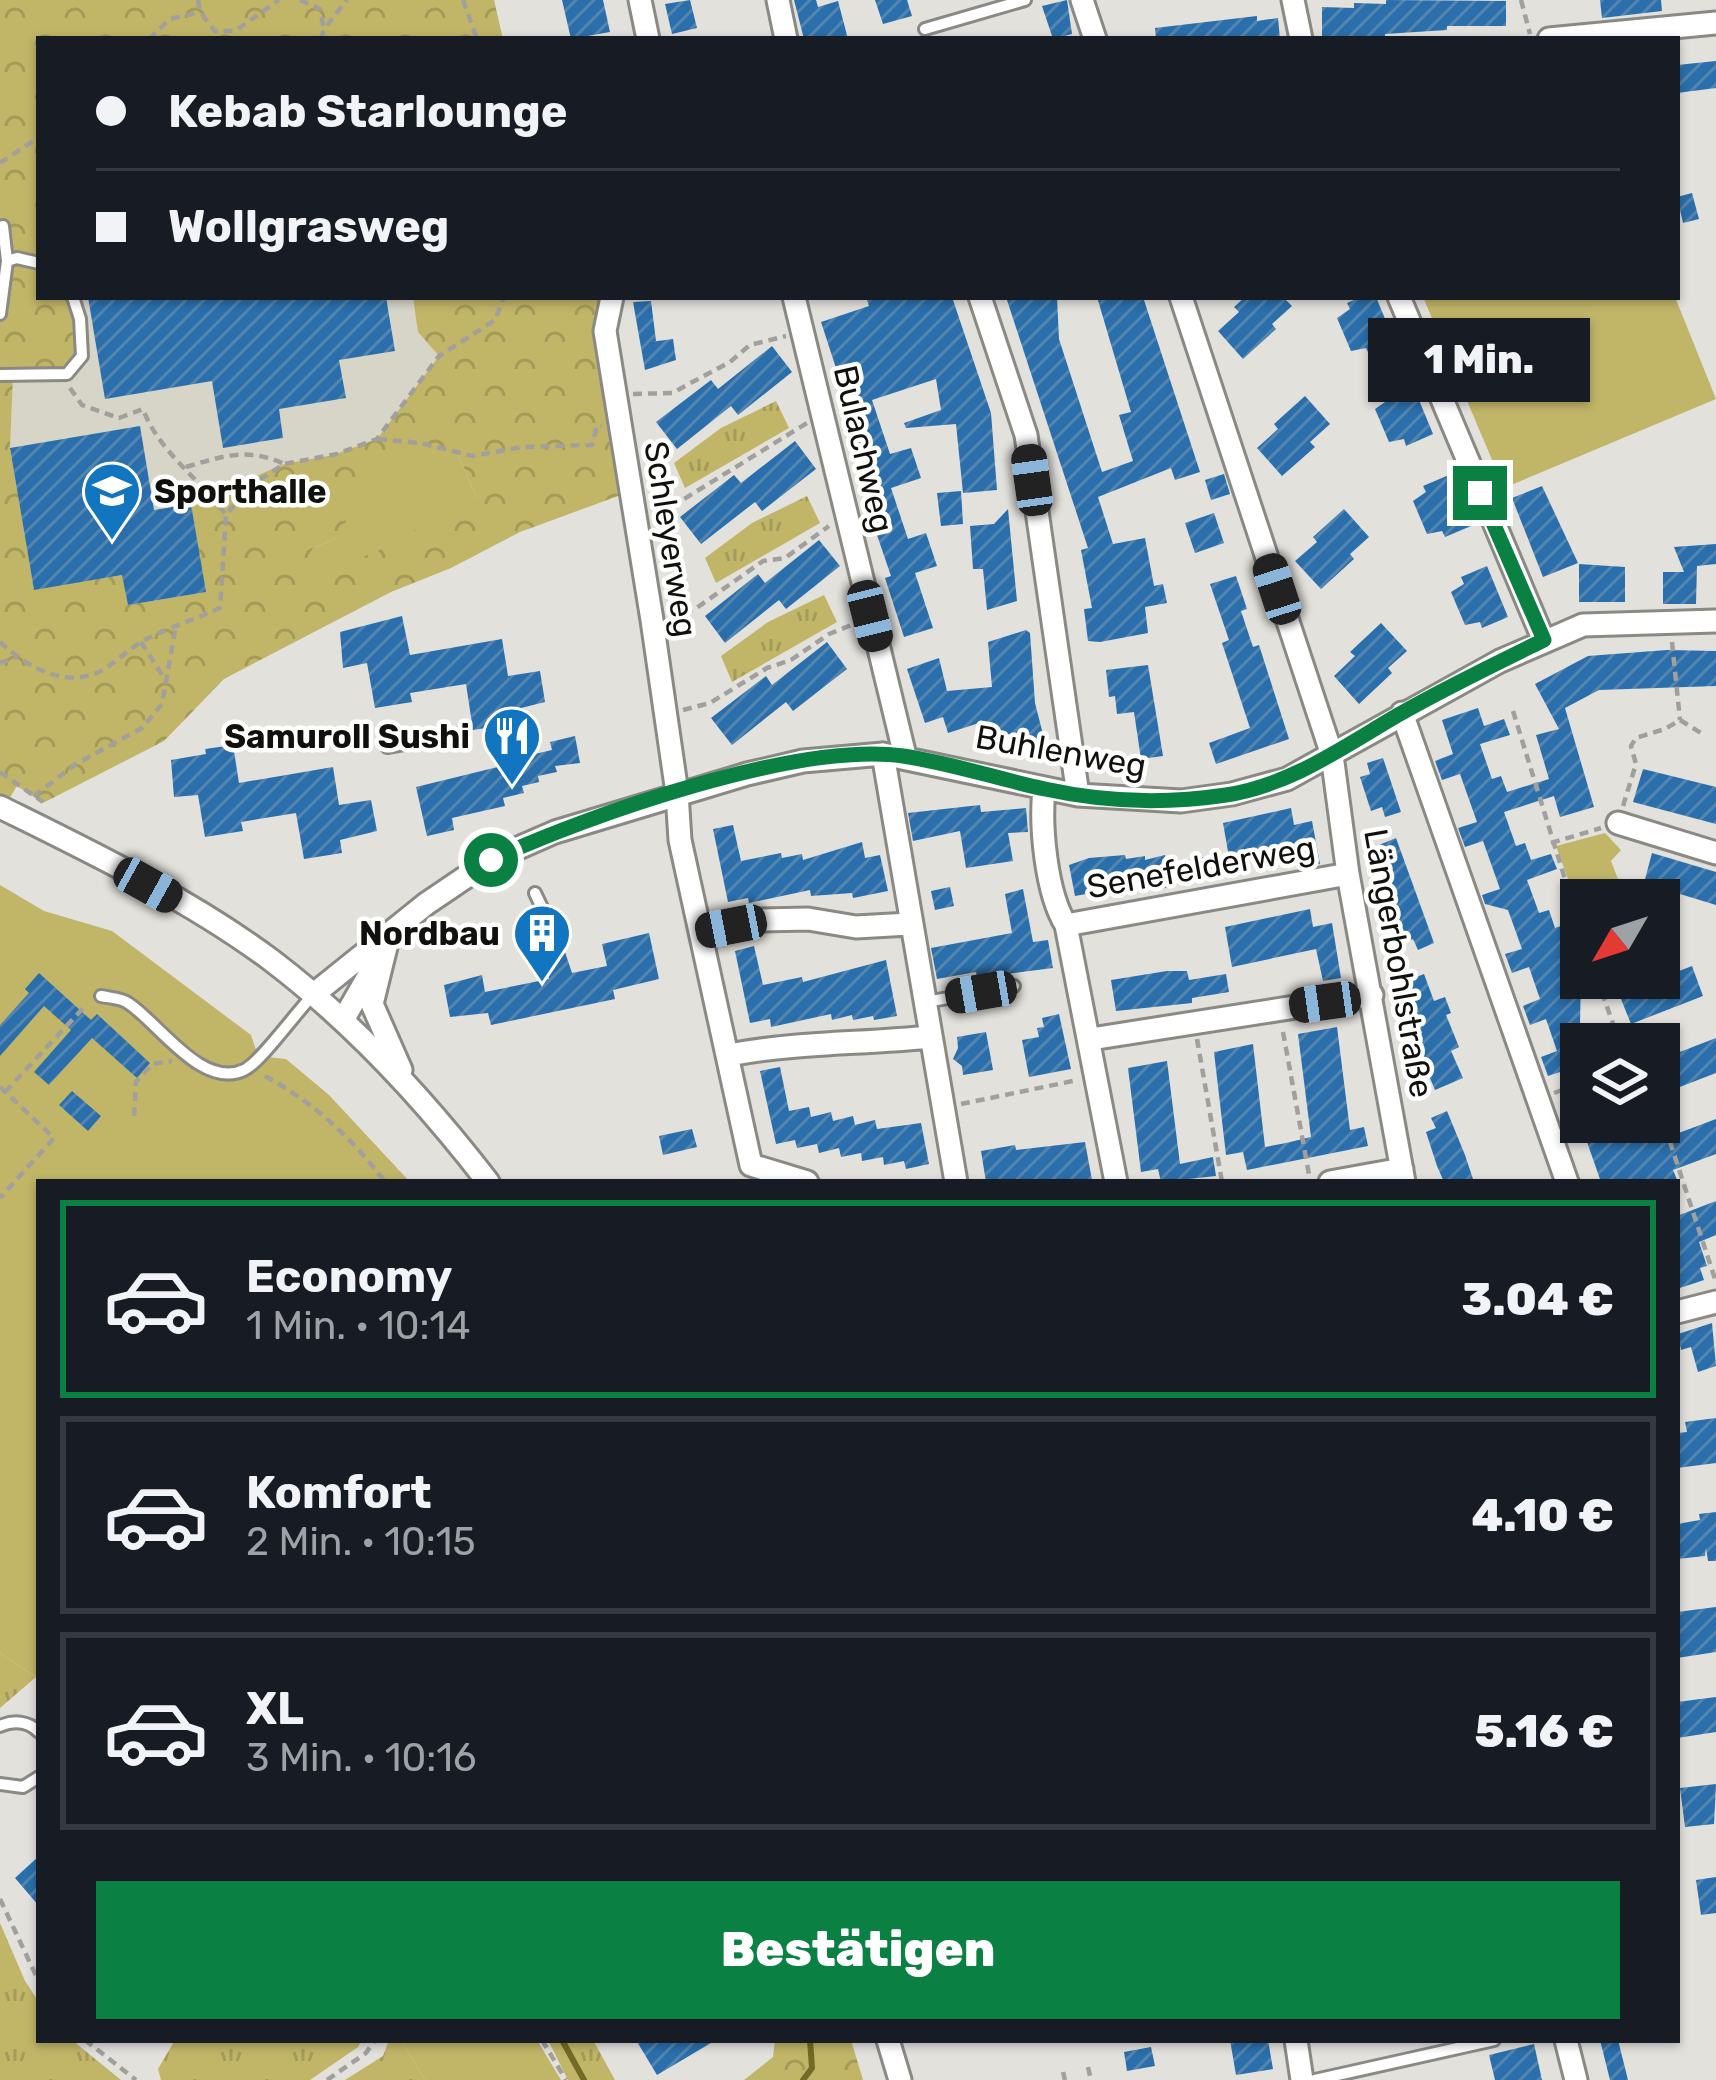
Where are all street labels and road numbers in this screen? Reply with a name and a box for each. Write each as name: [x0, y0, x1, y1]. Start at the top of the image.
street label: Bulachweg: [826, 362, 902, 536]
street label: Schleyerweg: [636, 438, 706, 640]
street label: Buhlenweg: [973, 717, 1149, 785]
street label: Längerbohlstraße: [1356, 826, 1442, 1100]
street label: Senefelderweg: [1084, 828, 1318, 906]

